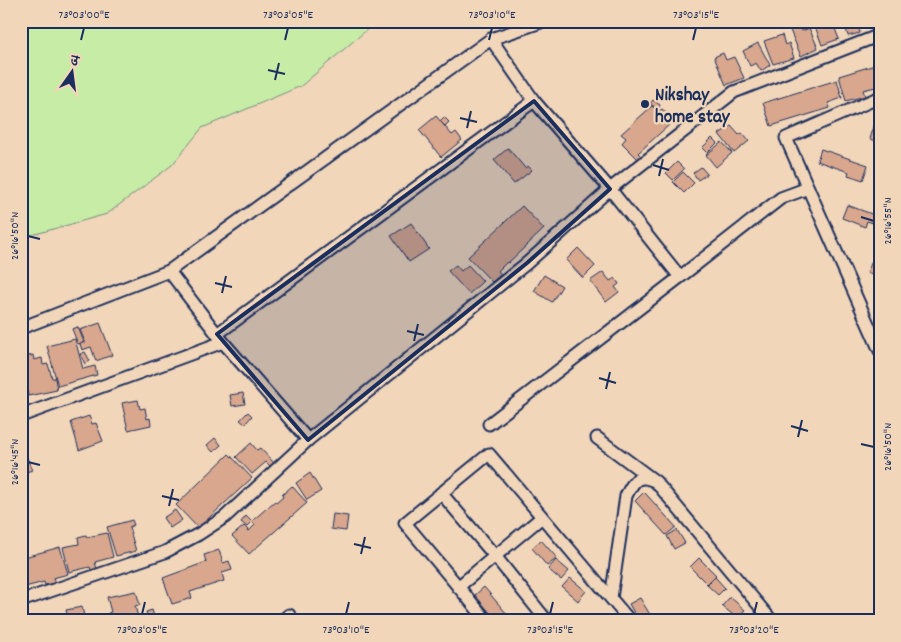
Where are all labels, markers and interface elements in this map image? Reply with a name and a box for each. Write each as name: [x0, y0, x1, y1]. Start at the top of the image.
text: 73°03'00"E: [59, 7, 110, 24]
text: 73°03'05"E: [263, 7, 313, 24]
text: 73°03'10"E: [469, 7, 516, 24]
text: 73°03'15"E: [673, 7, 720, 24]
north arrow: [48, 48, 98, 98]
text: उ: [67, 50, 82, 72]
place label: Nikshay home stay: [655, 83, 731, 132]
marker: Nikshay home stay: [639, 98, 651, 110]
text: 26°16'55"N: [880, 197, 897, 245]
text: 26°16'50"N: [7, 212, 24, 260]
text: 26°16'50"N: [880, 423, 897, 471]
text: 26°16'45"N: [7, 439, 24, 485]
text: 73°03'05"E: [117, 622, 167, 639]
text: 73°03'10"E: [323, 622, 370, 639]
text: 73°03'15"E: [527, 622, 574, 639]
text: 73°03'20"E: [729, 622, 779, 639]

